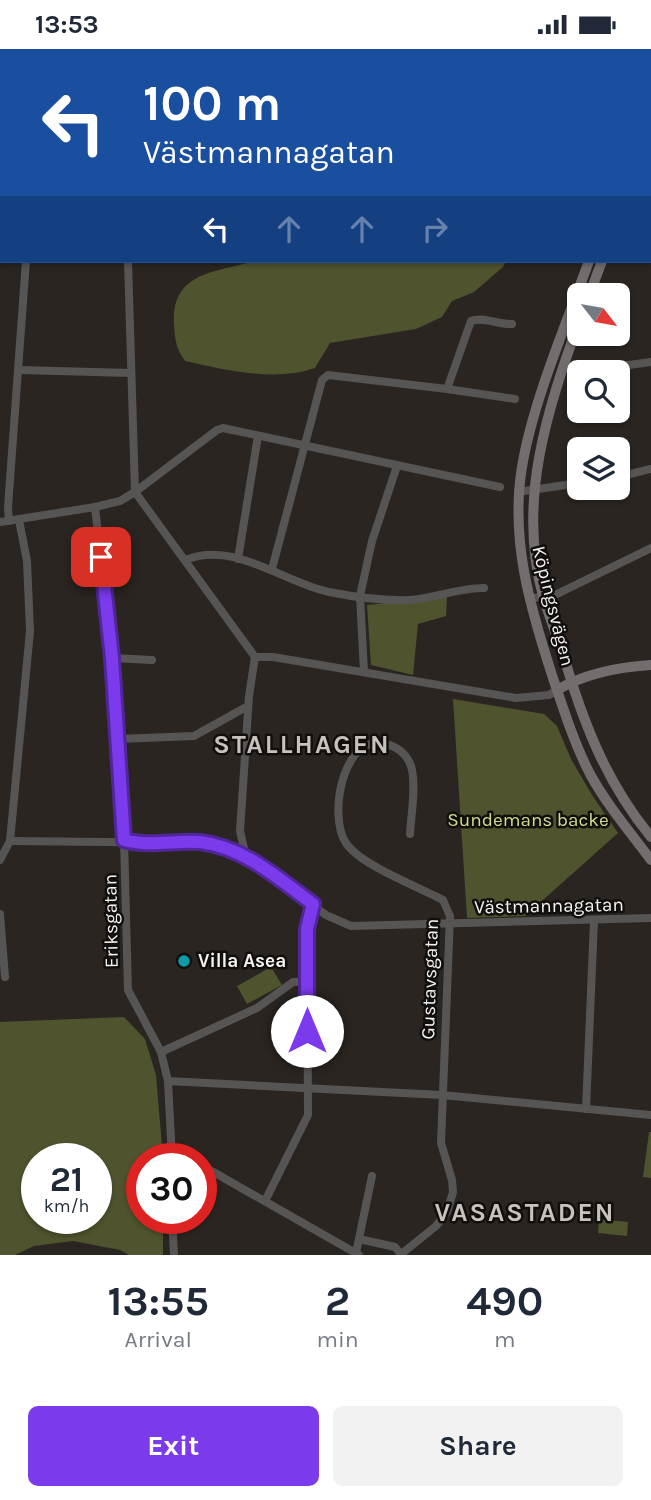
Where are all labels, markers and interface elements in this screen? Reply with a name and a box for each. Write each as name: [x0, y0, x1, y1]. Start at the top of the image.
text: 13:53: [35, 9, 99, 40]
text: 100 m: [143, 75, 281, 132]
icon: left: [28, 77, 119, 168]
text: Västmannagatan: [143, 134, 395, 171]
icon: left: [197, 210, 235, 248]
icon: ahead: [270, 210, 308, 248]
icon: ahead: [343, 210, 381, 248]
icon: right: [416, 210, 454, 248]
north arrow: [567, 283, 630, 347]
map controls: [567, 283, 630, 500]
button: search: [567, 360, 630, 423]
button: layers: [567, 437, 630, 500]
pin: [71, 527, 131, 587]
icon: arrive: [82, 538, 120, 576]
street label: Köpingsvägen: [527, 544, 579, 668]
district label: STALLHAGEN: [213, 729, 391, 760]
park label: Sundemans backe: [447, 809, 609, 831]
street label: Eriksgatan: [99, 874, 123, 968]
street label: Västmannagatan: [474, 894, 624, 918]
street label: Gustavsgatan: [417, 918, 443, 1040]
place label: Villa Asea: [198, 950, 286, 972]
marker: Villa Asea: [176, 953, 192, 969]
position arrow: [270, 994, 344, 1068]
speed limit sign: 30: [126, 1143, 217, 1234]
text: 21: [50, 1159, 83, 1200]
text: km/h: [44, 1195, 89, 1217]
district label: VASASTADEN: [435, 1197, 615, 1228]
text: 13:55: [108, 1276, 209, 1326]
text: 2: [325, 1276, 350, 1326]
text: 490: [466, 1276, 543, 1326]
text: Arrival: [125, 1326, 192, 1353]
text: min: [316, 1326, 359, 1353]
text: m: [494, 1326, 516, 1353]
button: Exit: [28, 1406, 319, 1486]
button: Share: [333, 1406, 623, 1486]

